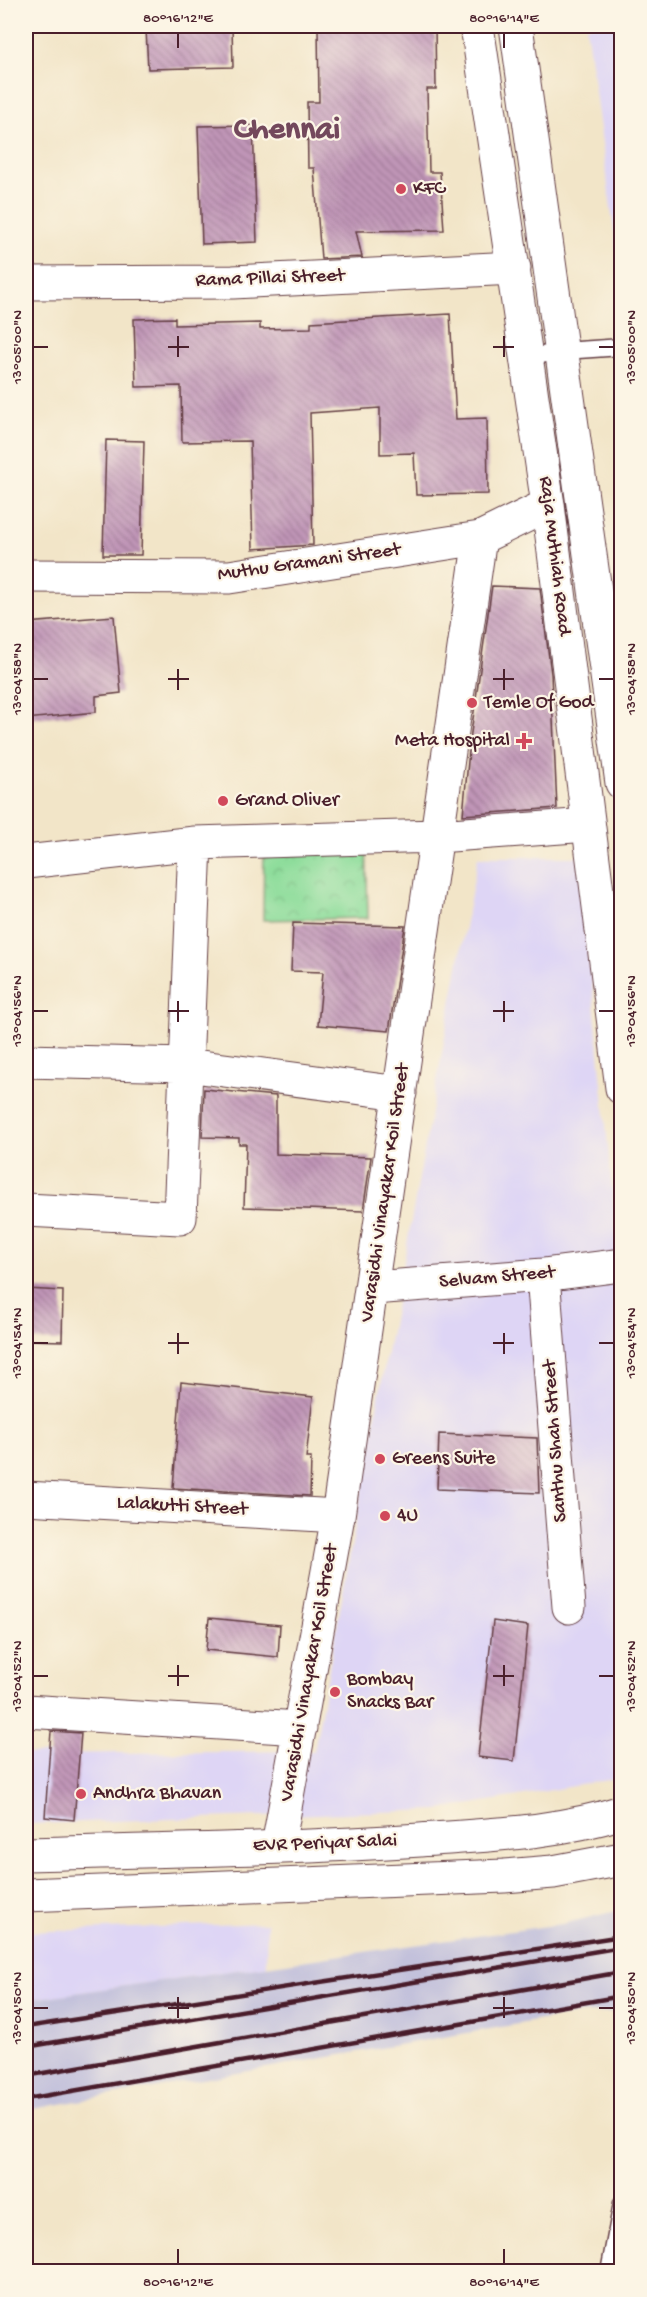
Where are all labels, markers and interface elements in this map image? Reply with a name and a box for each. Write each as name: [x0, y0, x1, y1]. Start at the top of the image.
text: 80°16'12"E: [143, 10, 214, 28]
text: 80°16'14"E: [469, 10, 539, 28]
district label: Chennai: [234, 112, 340, 150]
place label: KFC: [413, 178, 446, 201]
marker: KFC: [394, 182, 408, 196]
street label: Rama Pillai Street: [195, 265, 347, 293]
text: 13°05'00"N: [9, 310, 27, 385]
text: 13°05'00"N: [623, 310, 641, 385]
street label: Raja Muthiah Road: [533, 475, 575, 639]
street label: Muthu Gramani Street: [216, 539, 404, 587]
text: 13°04'58"N: [9, 643, 27, 716]
text: 13°04'58"N: [623, 643, 641, 716]
place label: Temle Of God: [483, 692, 596, 715]
marker: Temle Of God: [465, 696, 479, 710]
place label: Meta Hospital: [395, 730, 510, 753]
marker: Meta Hospital: [515, 732, 533, 750]
place label: Grand Oliver: [235, 790, 341, 813]
marker: Grand Oliver: [216, 794, 230, 808]
text: 13°04'56"N: [9, 975, 27, 1048]
text: 13°04'56"N: [623, 975, 641, 1048]
street label: Varasidhi Vinayakar Koil Street: [356, 1061, 416, 1325]
street label: Selvam Street: [438, 1261, 558, 1295]
text: 13°04'54"N: [9, 1307, 27, 1380]
text: 13°04'54"N: [623, 1307, 641, 1380]
street label: Santhu Shah Street: [539, 1357, 573, 1523]
place label: Greens Suite: [392, 1448, 496, 1471]
marker: Greens Suite: [373, 1452, 387, 1466]
street label: Lalakutti Street: [116, 1492, 250, 1522]
place label: 4U: [397, 1505, 418, 1528]
marker: 4U: [378, 1509, 392, 1523]
street label: Varasidhi Vinayakar Koil Street: [276, 1541, 344, 1804]
text: 13°04'52"N: [9, 1640, 27, 1713]
text: 13°04'52"N: [623, 1640, 641, 1713]
place label: Bombay Snacks Bar: [346, 1669, 435, 1715]
marker: Bombay Snacks Bar: [328, 1685, 342, 1699]
place label: Andhra Bhavan: [93, 1783, 222, 1806]
marker: Andhra Bhavan: [74, 1787, 88, 1801]
street label: EVR Periyar Salai: [252, 1830, 398, 1858]
text: 13°04'50"N: [9, 1972, 27, 2045]
text: 13°04'50"N: [623, 1972, 641, 2045]
text: 80°16'12"E: [143, 2274, 214, 2292]
text: 80°16'14"E: [469, 2274, 539, 2292]

